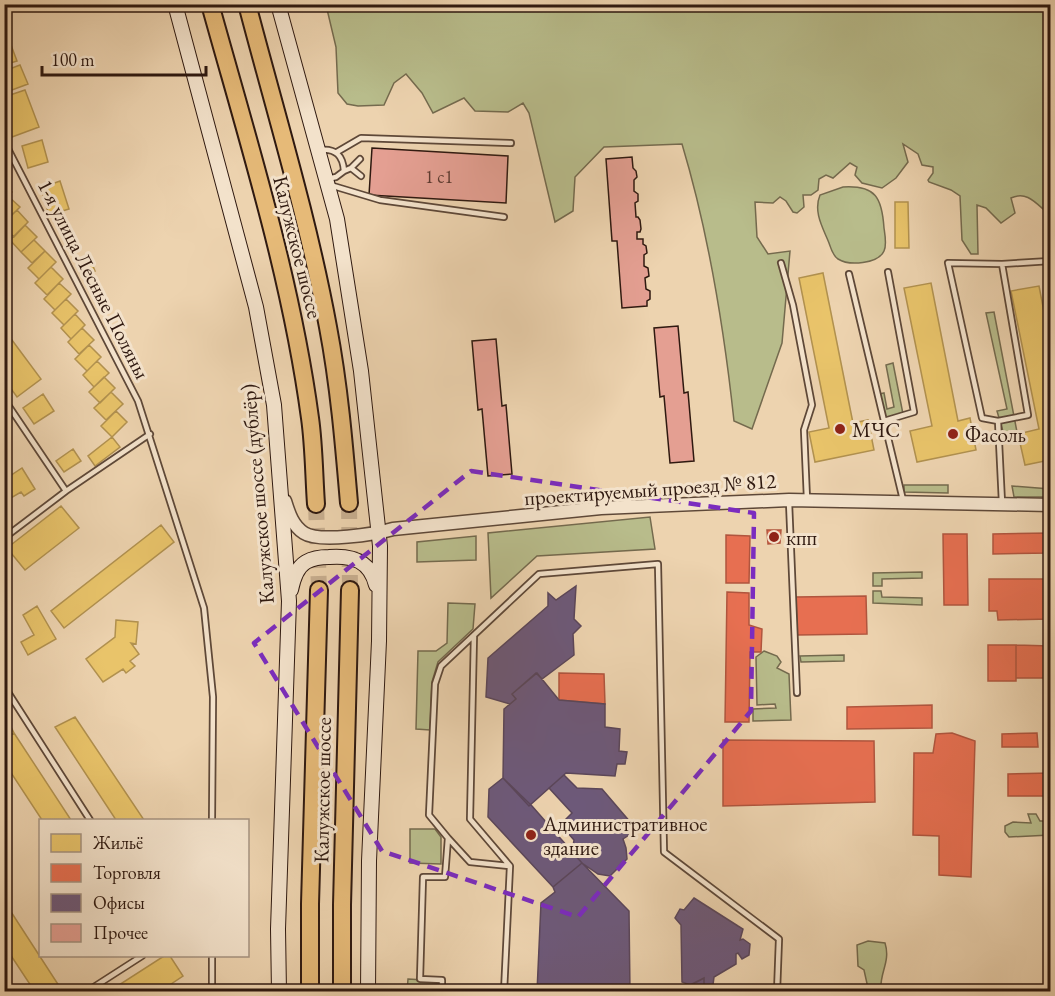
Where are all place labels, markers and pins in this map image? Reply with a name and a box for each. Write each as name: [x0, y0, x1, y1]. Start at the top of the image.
place label: МЧС: [852, 416, 900, 443]
place label: Фасоль: [965, 421, 1026, 448]
marker: МЧС: [833, 422, 847, 436]
marker: Фасоль: [946, 427, 960, 441]
place label: кпп: [786, 524, 818, 551]
marker: кпп: [767, 530, 781, 544]
place label: Административное здание: [542, 810, 707, 861]
marker: Административное здание: [524, 828, 538, 842]

